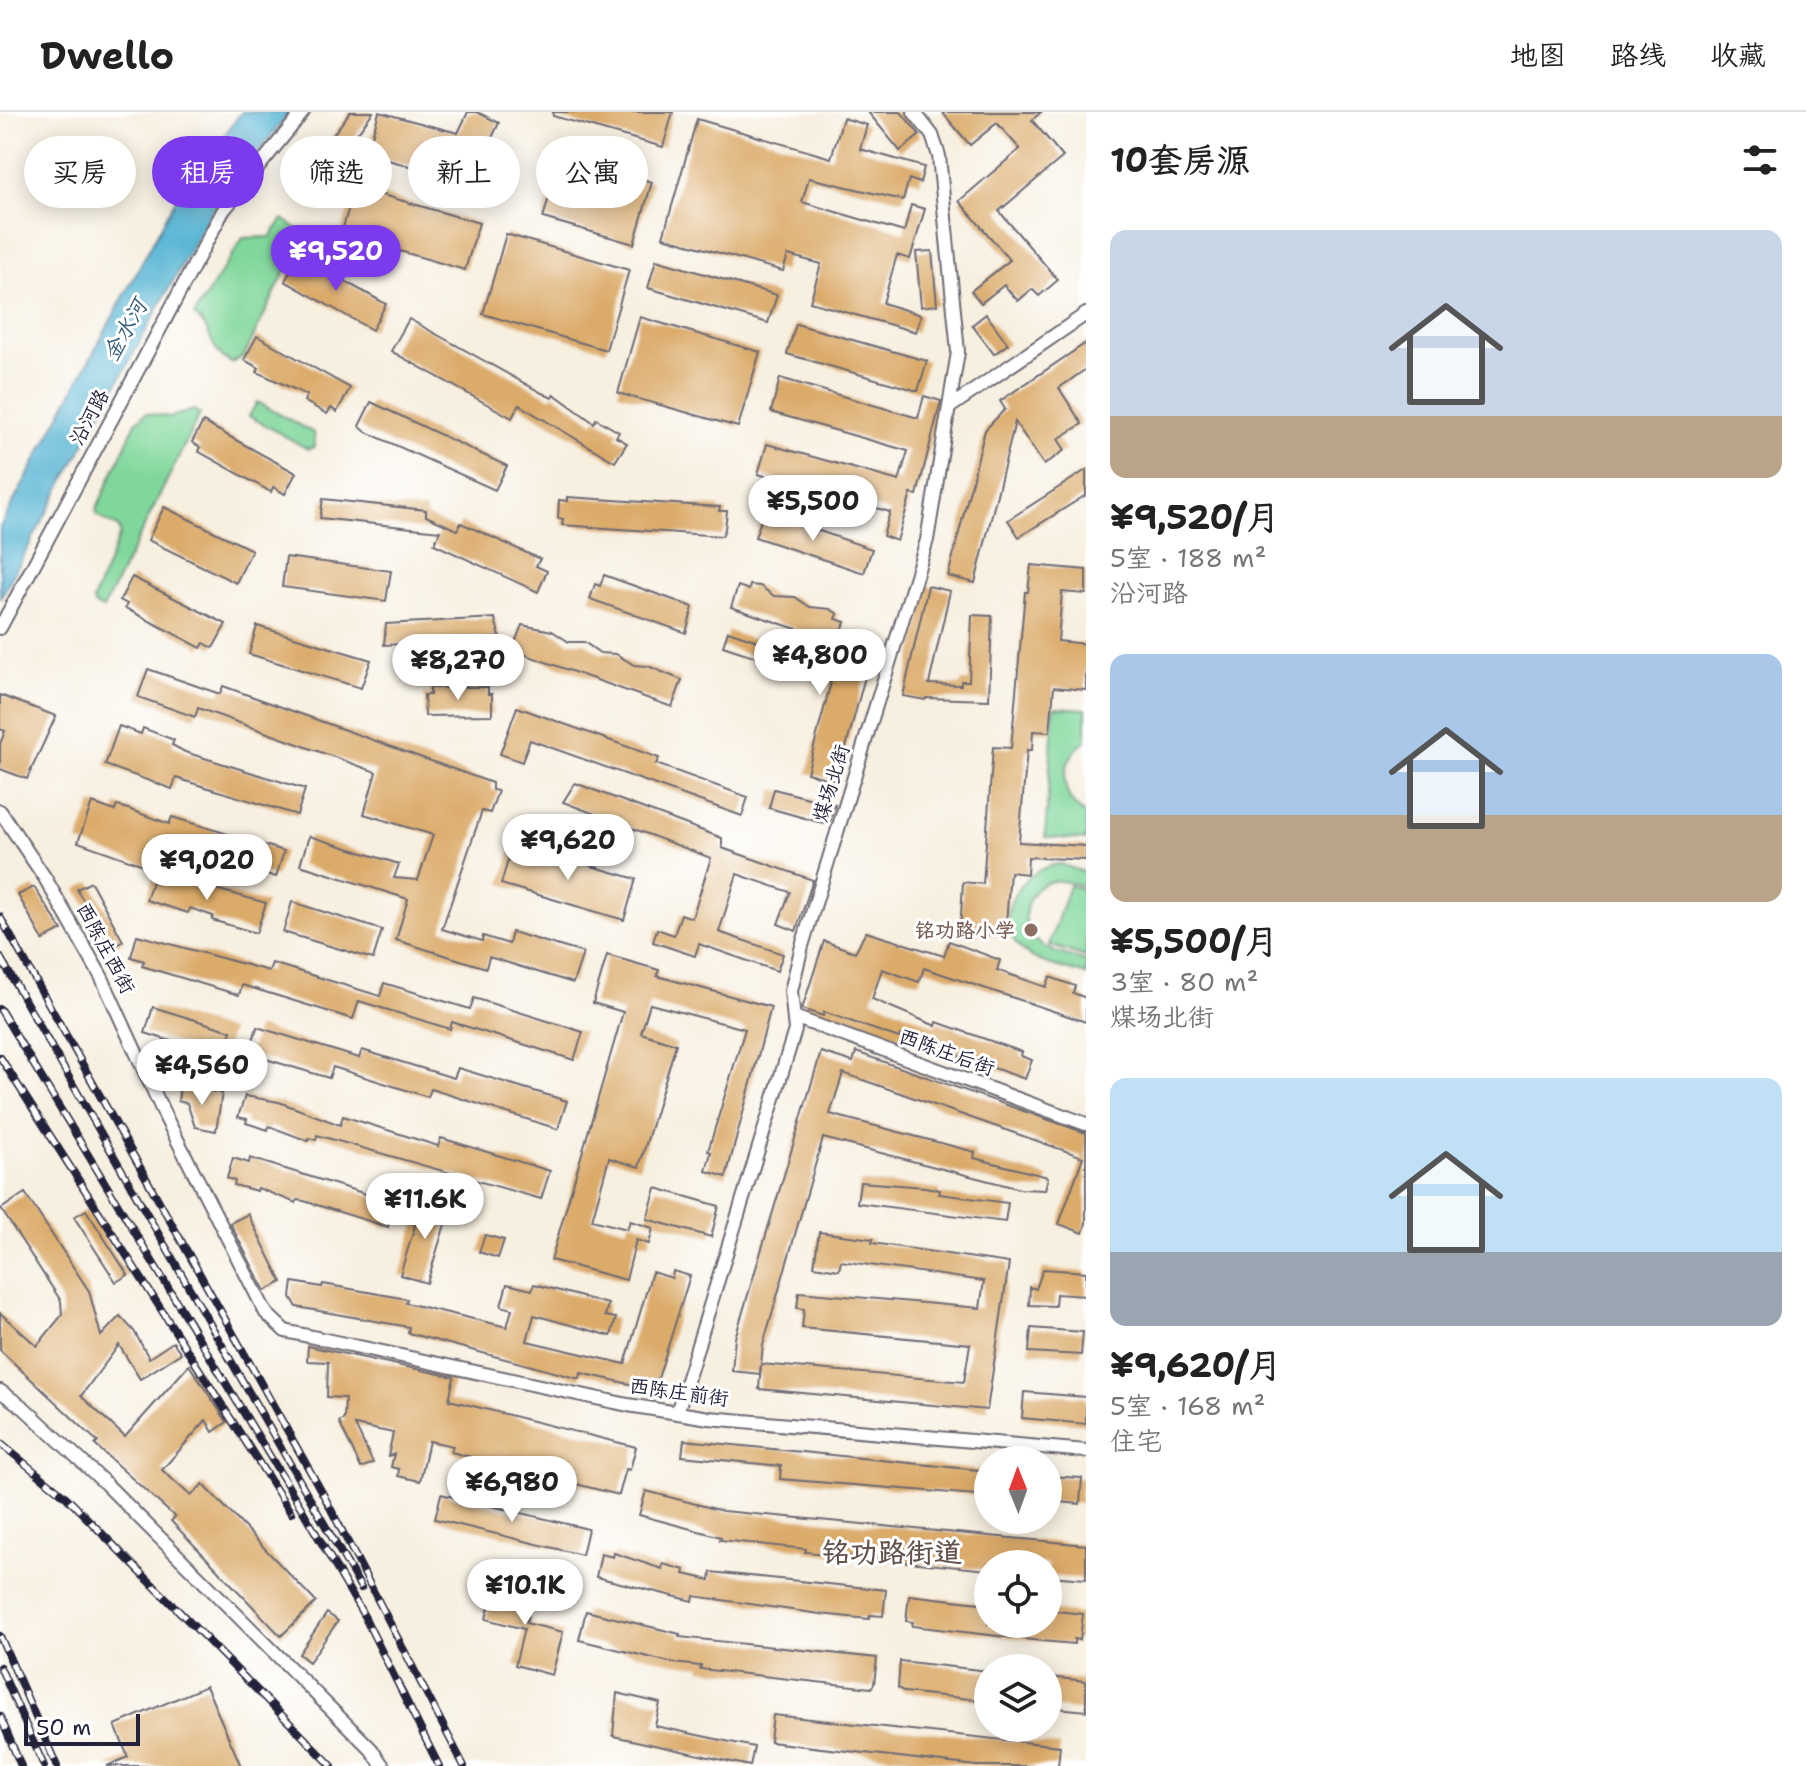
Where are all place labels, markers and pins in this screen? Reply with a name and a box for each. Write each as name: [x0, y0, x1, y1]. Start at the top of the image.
pin: ¥9,520: [271, 225, 401, 293]
pin: ¥5,500: [748, 475, 878, 543]
pin: ¥4,800: [755, 629, 885, 697]
pin: ¥8,270: [393, 634, 523, 702]
pin: ¥9,620: [503, 814, 633, 882]
pin: ¥9,020: [142, 834, 272, 902]
place label: 铭功路小学: [915, 917, 1015, 943]
marker: 铭功路小学: [1022, 921, 1040, 939]
pin: ¥4,560: [137, 1039, 267, 1107]
pin: ¥11.6K: [360, 1173, 490, 1241]
pin: ¥6,980: [447, 1456, 577, 1524]
pin: ¥10.1K: [460, 1559, 590, 1627]

